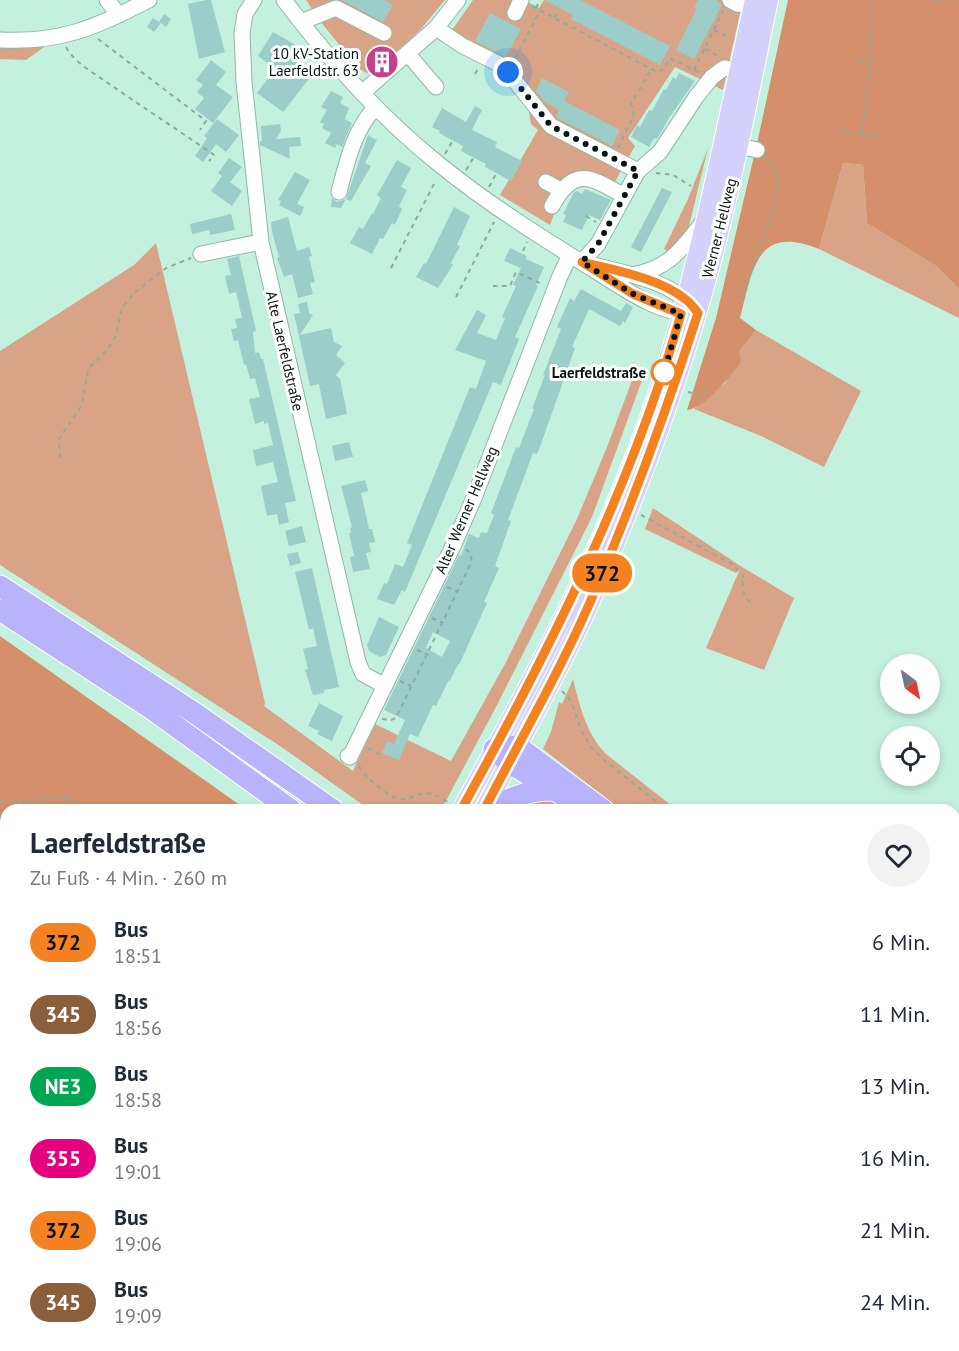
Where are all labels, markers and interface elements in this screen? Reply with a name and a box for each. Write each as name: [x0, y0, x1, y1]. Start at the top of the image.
place label: 10 kV-Station Laerfeldstr. 63: [269, 44, 359, 80]
building icon: 10 kV-Station Laerfeldstr. 63: [364, 44, 400, 80]
your location: [493, 57, 523, 87]
street label: Werner Hellweg: [697, 176, 741, 280]
street label: Alte Laerfeldstraße: [262, 289, 308, 413]
marker: Laerfeldstraße: [651, 359, 677, 385]
place label: Laerfeldstraße: [552, 363, 646, 382]
street label: Alter Werner Hellweg: [431, 443, 501, 577]
line badge: 372: [568, 554, 636, 592]
text: 372: [584, 560, 620, 587]
north arrow: [880, 654, 940, 714]
map controls: [880, 654, 940, 786]
button: locate: [880, 726, 940, 786]
text: Laerfeldstraße: [30, 824, 206, 861]
button: heart: [867, 824, 930, 887]
text: Zu Fuß · 4 Min. · 260 m: [30, 865, 227, 891]
text: Bus: [114, 915, 148, 943]
text: 6 Min.: [872, 928, 930, 956]
text: 372: [45, 929, 81, 956]
text: 18:51: [114, 943, 162, 969]
text: Bus: [114, 987, 148, 1015]
text: 11 Min.: [860, 1000, 930, 1028]
text: 345: [45, 1001, 81, 1028]
text: 18:56: [114, 1015, 162, 1041]
text: Bus: [114, 1059, 148, 1087]
text: 13 Min.: [860, 1072, 930, 1100]
text: NE3: [45, 1073, 81, 1100]
text: 18:58: [114, 1087, 162, 1113]
text: Bus: [114, 1131, 148, 1159]
text: 16 Min.: [860, 1144, 930, 1172]
text: 355: [45, 1145, 81, 1172]
text: 19:01: [114, 1159, 162, 1185]
text: Bus: [114, 1203, 148, 1231]
text: 21 Min.: [860, 1216, 930, 1244]
text: 372: [45, 1217, 81, 1244]
text: 19:06: [114, 1231, 162, 1257]
text: Bus: [114, 1275, 148, 1303]
text: 24 Min.: [860, 1288, 930, 1316]
text: 345: [45, 1289, 81, 1316]
text: 19:09: [114, 1303, 162, 1329]

